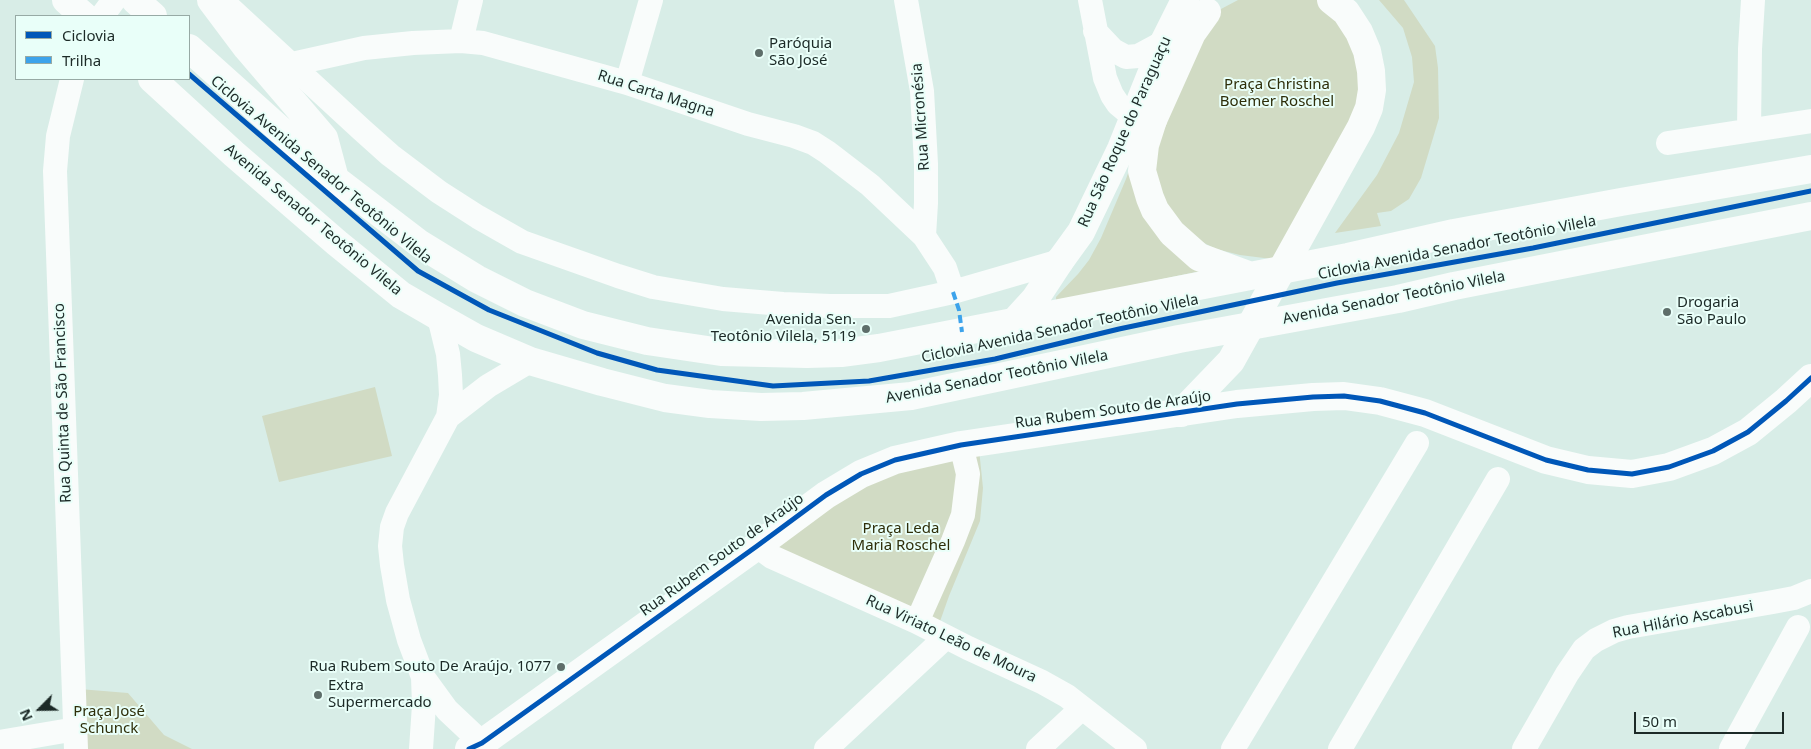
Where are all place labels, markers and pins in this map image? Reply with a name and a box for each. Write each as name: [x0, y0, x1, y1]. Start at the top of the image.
place label: Paróquia São José: [769, 35, 832, 70]
marker: Paróquia São José: [753, 47, 765, 59]
place label: Drogaria São Paulo: [1677, 294, 1746, 329]
marker: Drogaria São Paulo: [1661, 306, 1673, 318]
place label: Avenida Sen. Teotônio Vilela, 5119: [711, 311, 856, 346]
marker: Avenida Sen. Teotônio Vilela, 5119: [860, 323, 872, 335]
place label: Rua Rubem Souto De Araújo, 1077: [309, 658, 551, 676]
marker: Rua Rubem Souto De Araújo, 1077: [555, 661, 567, 673]
place label: Extra Supermercado: [328, 677, 432, 712]
marker: Extra Supermercado: [312, 689, 324, 701]

